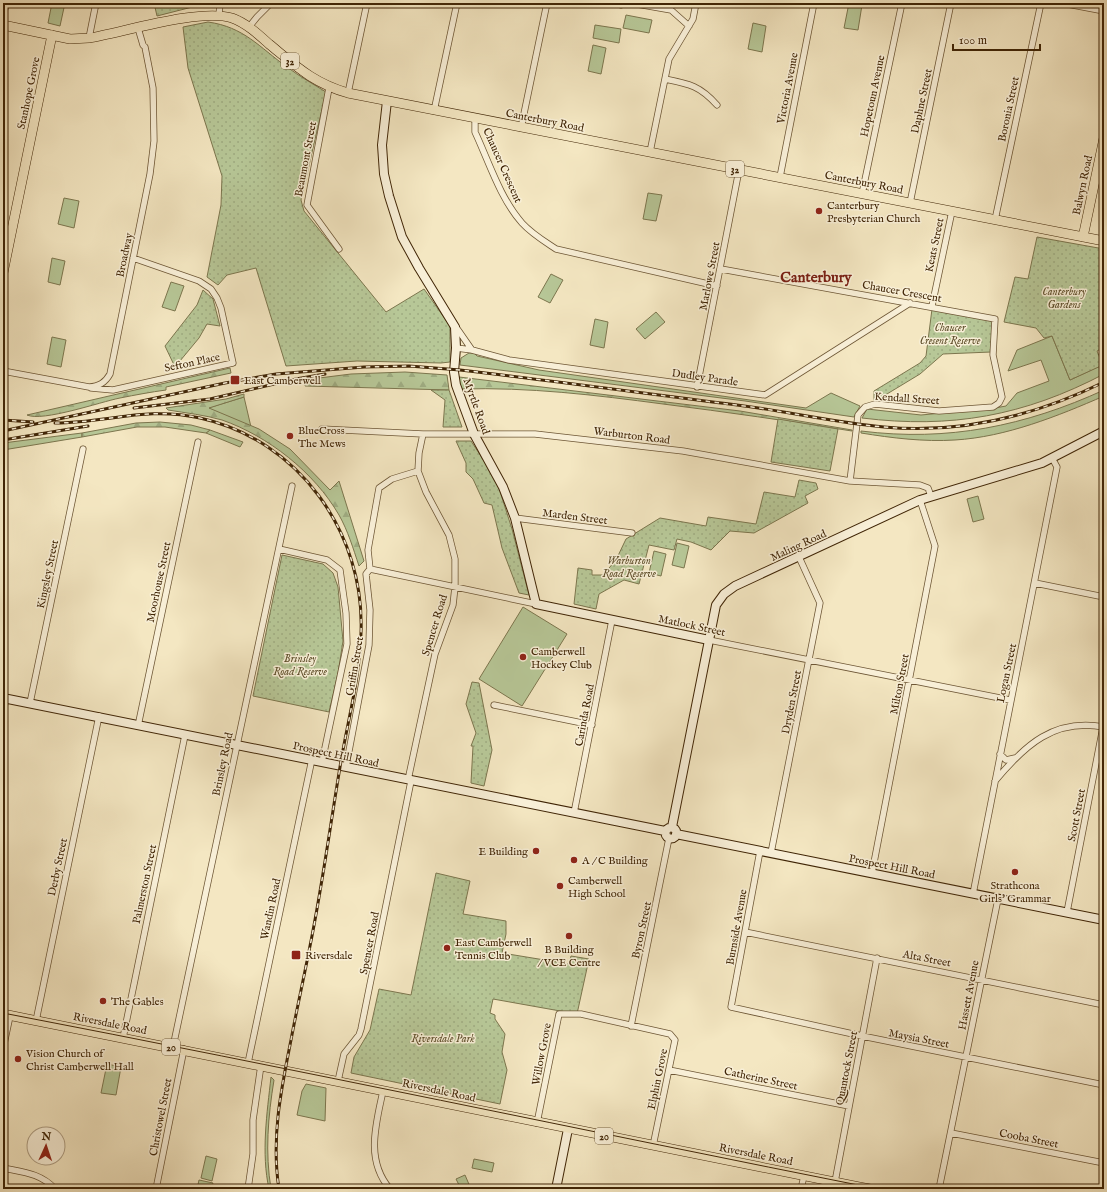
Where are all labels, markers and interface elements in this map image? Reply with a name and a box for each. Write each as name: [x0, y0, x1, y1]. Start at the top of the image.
scale bar: [953, 26, 1040, 52]
text: 100 m: [959, 33, 987, 48]
street label: Victoria Avenue: [774, 51, 802, 126]
road number: 32: [281, 53, 299, 69]
street label: Hopetoun Avenue: [857, 54, 888, 138]
street label: Stanhope Grove: [14, 56, 43, 131]
street label: Daphne Street: [908, 67, 936, 135]
street label: Boronia Street: [995, 75, 1023, 143]
street label: Canterbury Road: [504, 107, 585, 135]
street label: Beaumont Street: [292, 120, 320, 198]
street label: Chaucer Crescent: [479, 126, 525, 205]
street label: Balwyn Road: [1070, 154, 1096, 216]
road number: 32: [726, 161, 744, 177]
street label: Canterbury Road: [823, 169, 904, 197]
place label: Canterbury Presbyterian Church: [827, 199, 920, 226]
marker: Canterbury Presbyterian Church: [814, 206, 824, 216]
street label: Keats Street: [922, 217, 948, 274]
street label: Broadway: [113, 231, 137, 279]
street label: Marlowe Street: [696, 240, 724, 312]
district label: Canterbury: [780, 268, 852, 287]
street label: Chaucer Crescent: [861, 278, 943, 306]
park label: Canterbury Gardens: [1042, 285, 1087, 312]
park label: Chaucer Cresent Reserve: [920, 321, 981, 348]
street label: Sefton Place: [163, 350, 221, 376]
street label: Dudley Parade: [671, 366, 739, 390]
marker: East Camberwell: [229, 374, 241, 386]
place label: East Camberwell: [244, 374, 321, 388]
street label: Myrtle Road: [459, 376, 493, 436]
street label: Kendall Street: [874, 390, 940, 408]
place label: BlueCross The Mews: [298, 424, 346, 451]
street label: Warburton Road: [593, 424, 671, 448]
marker: BlueCross The Mews: [285, 431, 295, 441]
street label: Marden Street: [541, 506, 609, 528]
street label: Maling Road: [768, 527, 829, 565]
street label: Kingsley Street: [34, 538, 62, 610]
street label: Moorhouse Street: [144, 540, 174, 624]
park label: Warburton Road Reserve: [602, 554, 656, 581]
street label: Spencer Road: [419, 593, 451, 658]
street label: Matlock Street: [657, 612, 727, 640]
street label: Griffin Street: [343, 635, 367, 697]
street label: Logan Street: [994, 642, 1020, 704]
place label: Camberwell Hockey Club: [531, 645, 592, 672]
park label: Brinsley Road Reserve: [273, 652, 327, 679]
marker: Camberwell Hockey Club: [518, 652, 528, 662]
street label: Milton Street: [887, 652, 913, 716]
street label: Dryden Street: [779, 669, 805, 735]
street label: Carinda Road: [572, 683, 598, 748]
street label: Brinsley Road: [209, 731, 237, 797]
street label: Prospect Hill Road: [291, 739, 380, 771]
street label: Scott Street: [1065, 787, 1089, 843]
street label: Derby Street: [45, 837, 71, 897]
street label: Palmerston Street: [130, 843, 160, 925]
place label: E Building: [478, 845, 529, 859]
marker: E Building: [531, 846, 541, 856]
street label: Prospect Hill Road: [847, 852, 936, 882]
place label: A / C Building: [581, 854, 649, 868]
marker: A / C Building: [569, 855, 579, 865]
marker: Strathcona Girls' Grammar: [1010, 867, 1020, 877]
place label: Camberwell High School: [568, 874, 626, 901]
street label: Wandin Road: [258, 877, 284, 941]
place label: Strathcona Girls' Grammar: [979, 879, 1051, 906]
marker: Camberwell High School: [555, 881, 565, 891]
street label: Burnside Avenue: [723, 888, 751, 966]
street label: Byron Street: [629, 900, 655, 960]
street label: Spencer Road: [357, 911, 383, 976]
marker: B Building / VCE Centre: [564, 931, 574, 941]
place label: East Camberwell Tennis Club: [455, 936, 532, 963]
marker: East Camberwell Tennis Club: [442, 943, 452, 953]
place label: B Building / VCE Centre: [538, 943, 600, 970]
street label: Alta Street: [901, 947, 952, 971]
marker: Riversdale: [290, 949, 302, 961]
place label: Riversdale: [305, 949, 353, 963]
street label: Hassett Avenue: [955, 959, 983, 1031]
place label: The Gables: [111, 995, 164, 1009]
marker: The Gables: [98, 996, 108, 1006]
street label: Riversdale Road: [72, 1010, 148, 1038]
street label: Willow Grove: [529, 1022, 555, 1087]
street label: Maysia Street: [887, 1026, 951, 1052]
street label: Quantock Street: [833, 1030, 861, 1106]
park label: Riversdale Park: [411, 1032, 475, 1046]
road number: 20: [162, 1039, 180, 1055]
place label: Vision Church of Christ Camberwell Hall: [25, 1047, 134, 1074]
street label: Elphin Grove: [645, 1047, 671, 1111]
marker: Vision Church of Christ Camberwell Hall: [13, 1054, 23, 1064]
street label: Catherine Street: [723, 1064, 799, 1094]
street label: Riversdale Road: [401, 1076, 477, 1106]
street label: Christowel Street: [147, 1077, 175, 1157]
north arrow: [26, 1126, 66, 1166]
street label: Cooba Street: [998, 1126, 1060, 1152]
road number: 20: [595, 1128, 613, 1144]
text: N: [40, 1130, 52, 1144]
street label: Riversdale Road: [718, 1141, 794, 1169]

